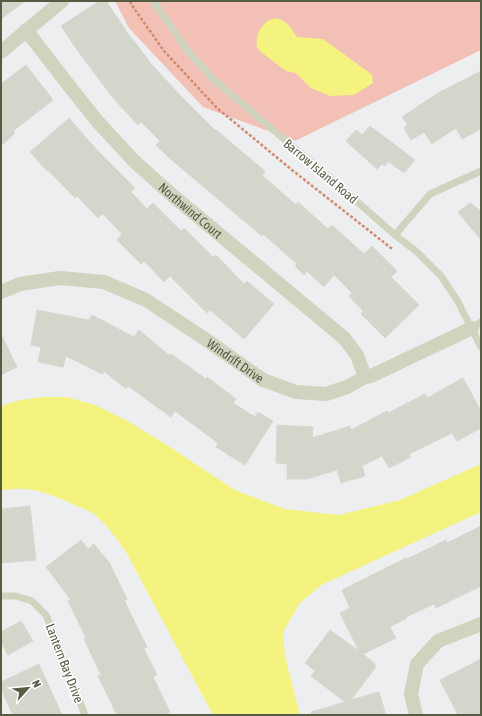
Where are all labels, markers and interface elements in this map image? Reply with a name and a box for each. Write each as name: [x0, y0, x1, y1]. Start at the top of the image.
street label: Barrow Island Road: [281, 136, 361, 207]
street label: Northwind Court: [155, 180, 225, 242]
street label: Windrift Drive: [204, 336, 267, 386]
street label: Lantern Bay Drive: [43, 622, 87, 705]
north arrow: [8, 668, 48, 708]
text: N: [30, 678, 44, 689]

